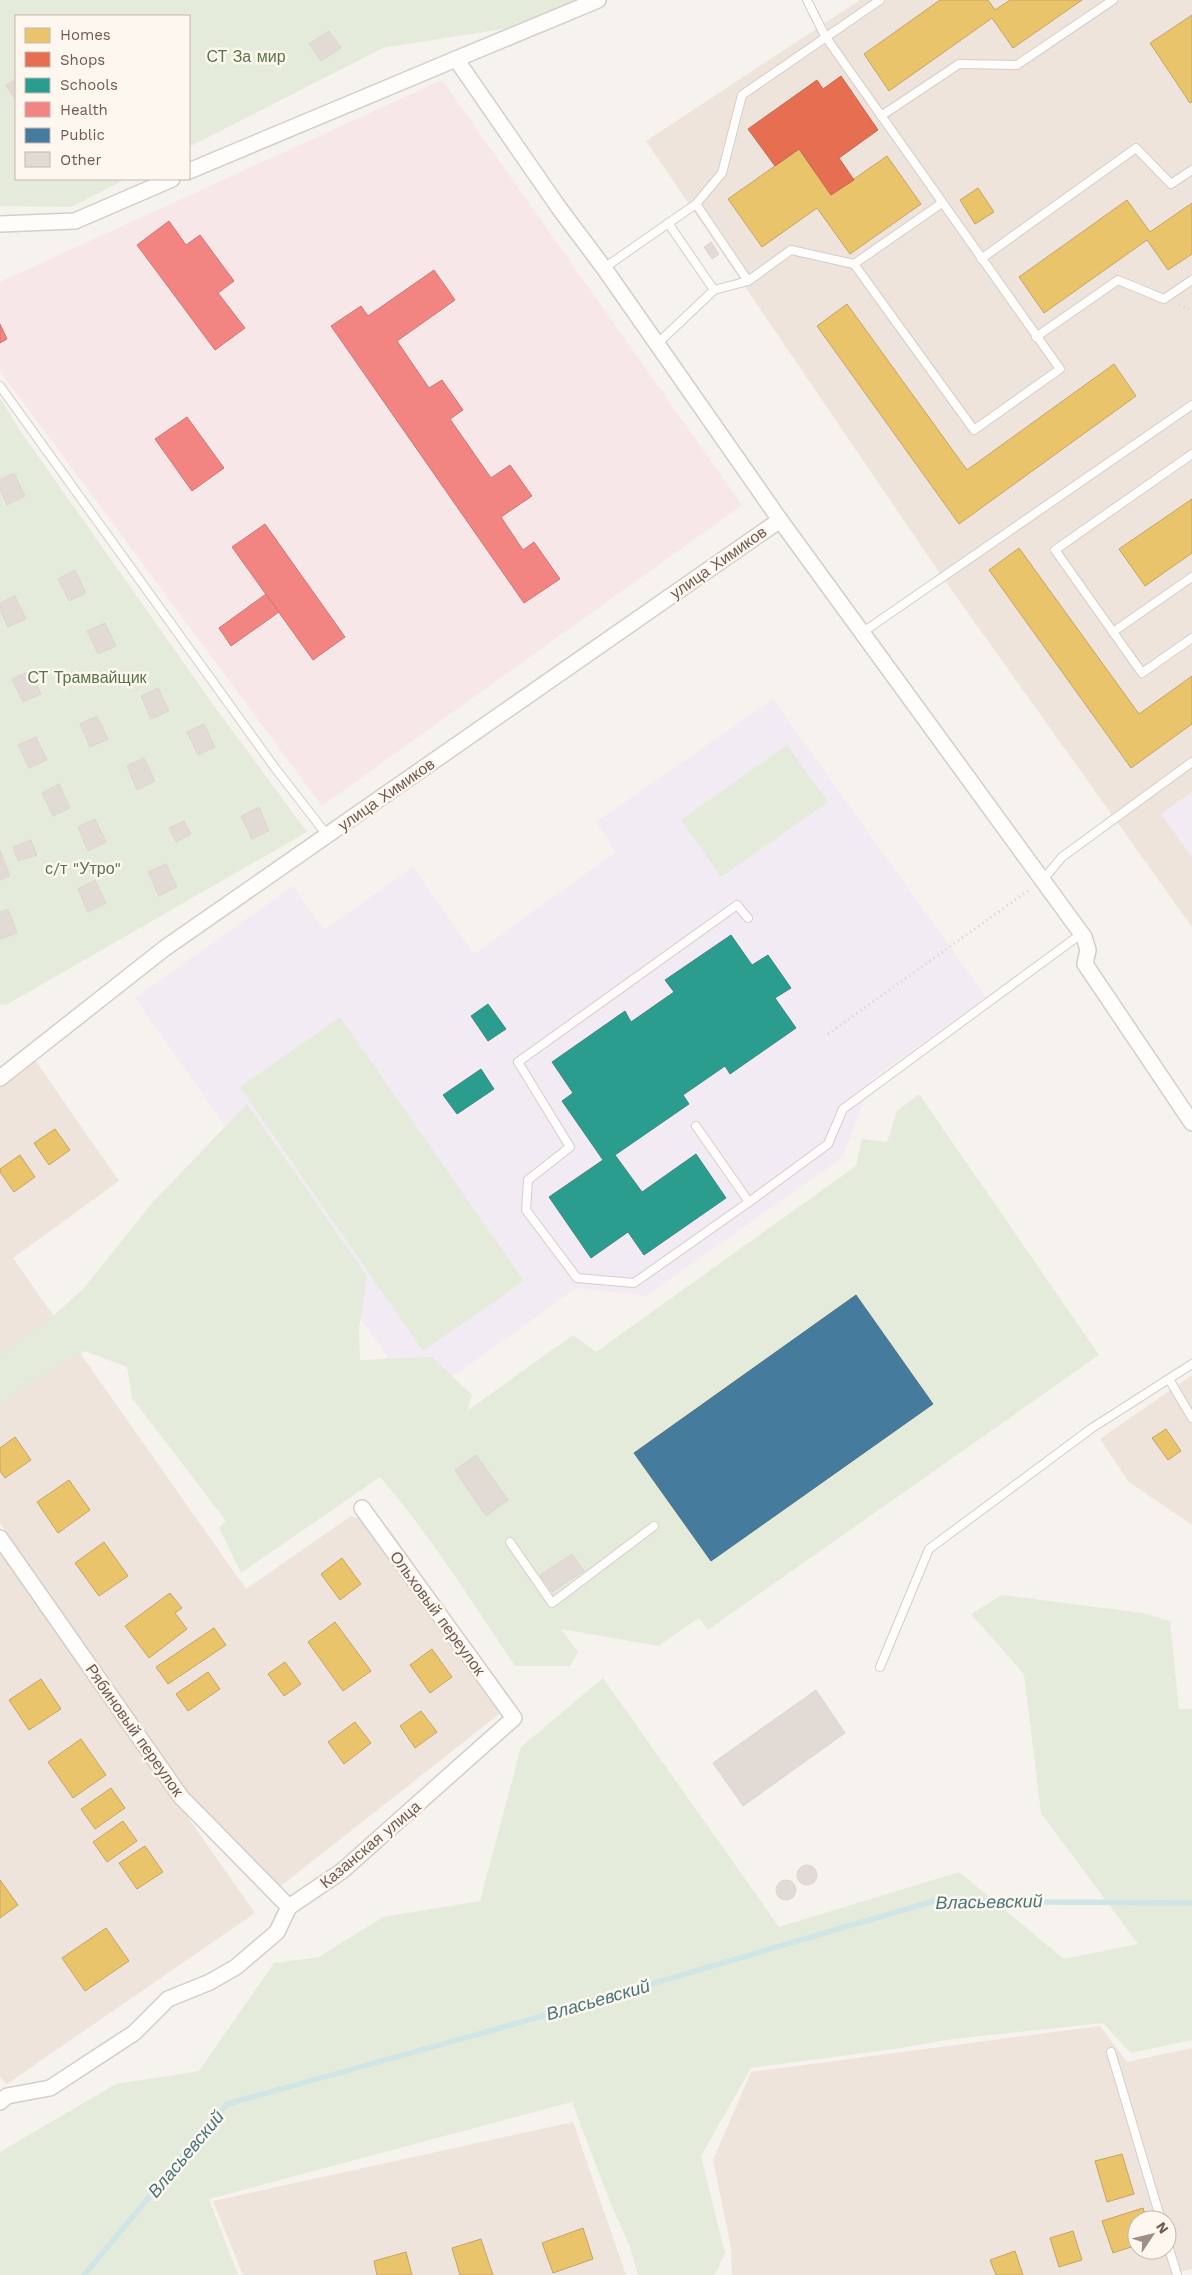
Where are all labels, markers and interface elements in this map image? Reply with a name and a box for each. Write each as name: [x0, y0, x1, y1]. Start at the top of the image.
legend: [15, 15, 190, 180]
text: Homes: [60, 26, 111, 44]
park label: СТ За мир: [206, 47, 286, 66]
text: Shops: [60, 51, 105, 69]
text: Schools: [60, 76, 118, 94]
text: Health: [60, 101, 108, 119]
text: Public: [60, 126, 105, 144]
text: Other: [60, 151, 102, 169]
street label: улица Химиков: [666, 522, 770, 603]
park label: СТ Трамвайщик: [27, 668, 148, 687]
street label: улица Химиков: [334, 754, 438, 835]
park label: с/т "Утро": [45, 859, 121, 878]
street label: Ольховый переулок: [386, 1547, 490, 1680]
street label: Рябиновый переулок: [82, 1660, 188, 1801]
street label: Казанская улица: [316, 1797, 425, 1892]
water label: Власьевский: [935, 1890, 1043, 1913]
water label: Власьевский: [543, 1975, 652, 2024]
water label: Власьевский: [143, 2106, 228, 2201]
north arrow: [1127, 2210, 1177, 2260]
text: N: [1153, 2219, 1172, 2236]

